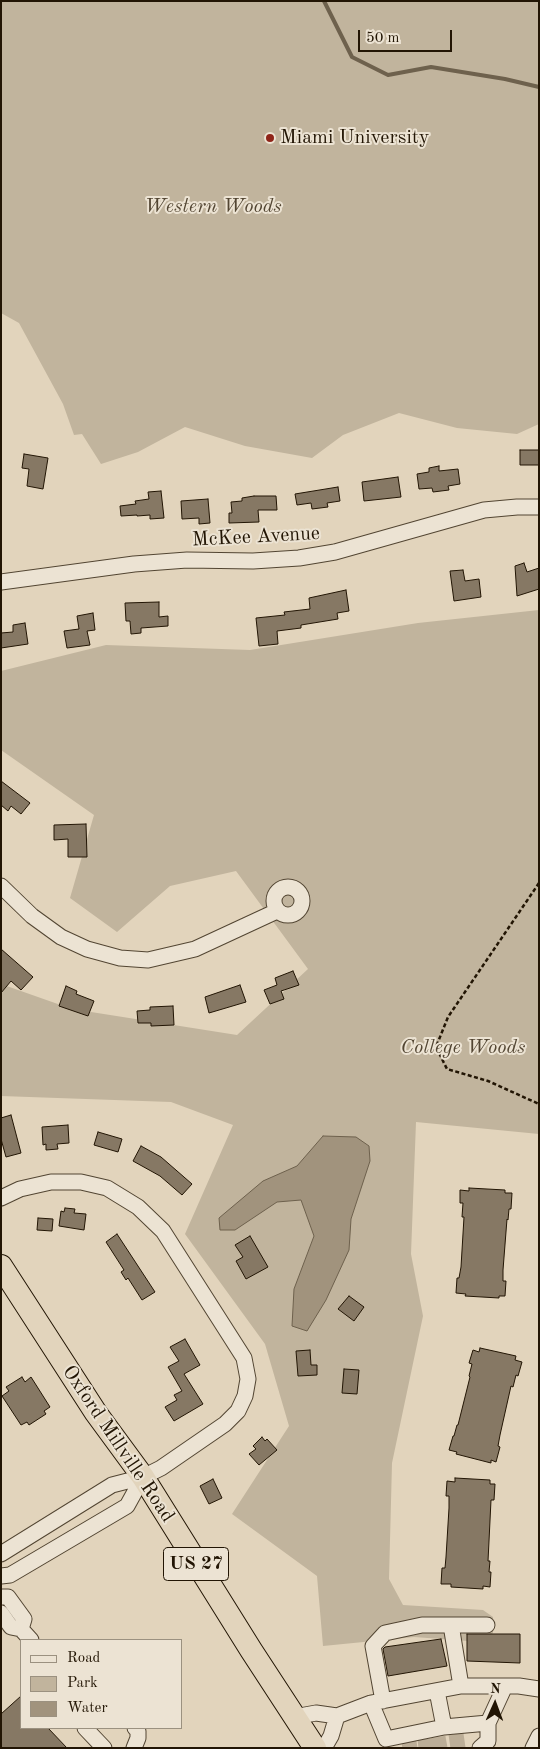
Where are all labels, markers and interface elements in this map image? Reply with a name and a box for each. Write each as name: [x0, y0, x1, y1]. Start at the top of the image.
scale bar: [360, 20, 454, 52]
text: 50 m: [366, 31, 400, 46]
place label: Miami University: [280, 126, 429, 150]
marker: Miami University: [264, 132, 276, 144]
park label: Western Woods: [144, 195, 282, 219]
street label: McKee Avenue: [191, 522, 321, 552]
park label: College Woods: [401, 1036, 525, 1060]
street label: Oxford Millville Road: [57, 1361, 179, 1527]
road number: US 27: [164, 1548, 228, 1580]
legend: [20, 1639, 182, 1729]
text: Road: [67, 1651, 100, 1666]
text: Park: [67, 1676, 98, 1691]
north arrow: [470, 1679, 520, 1729]
text: N: [490, 1682, 501, 1696]
text: Water: [67, 1701, 108, 1716]

